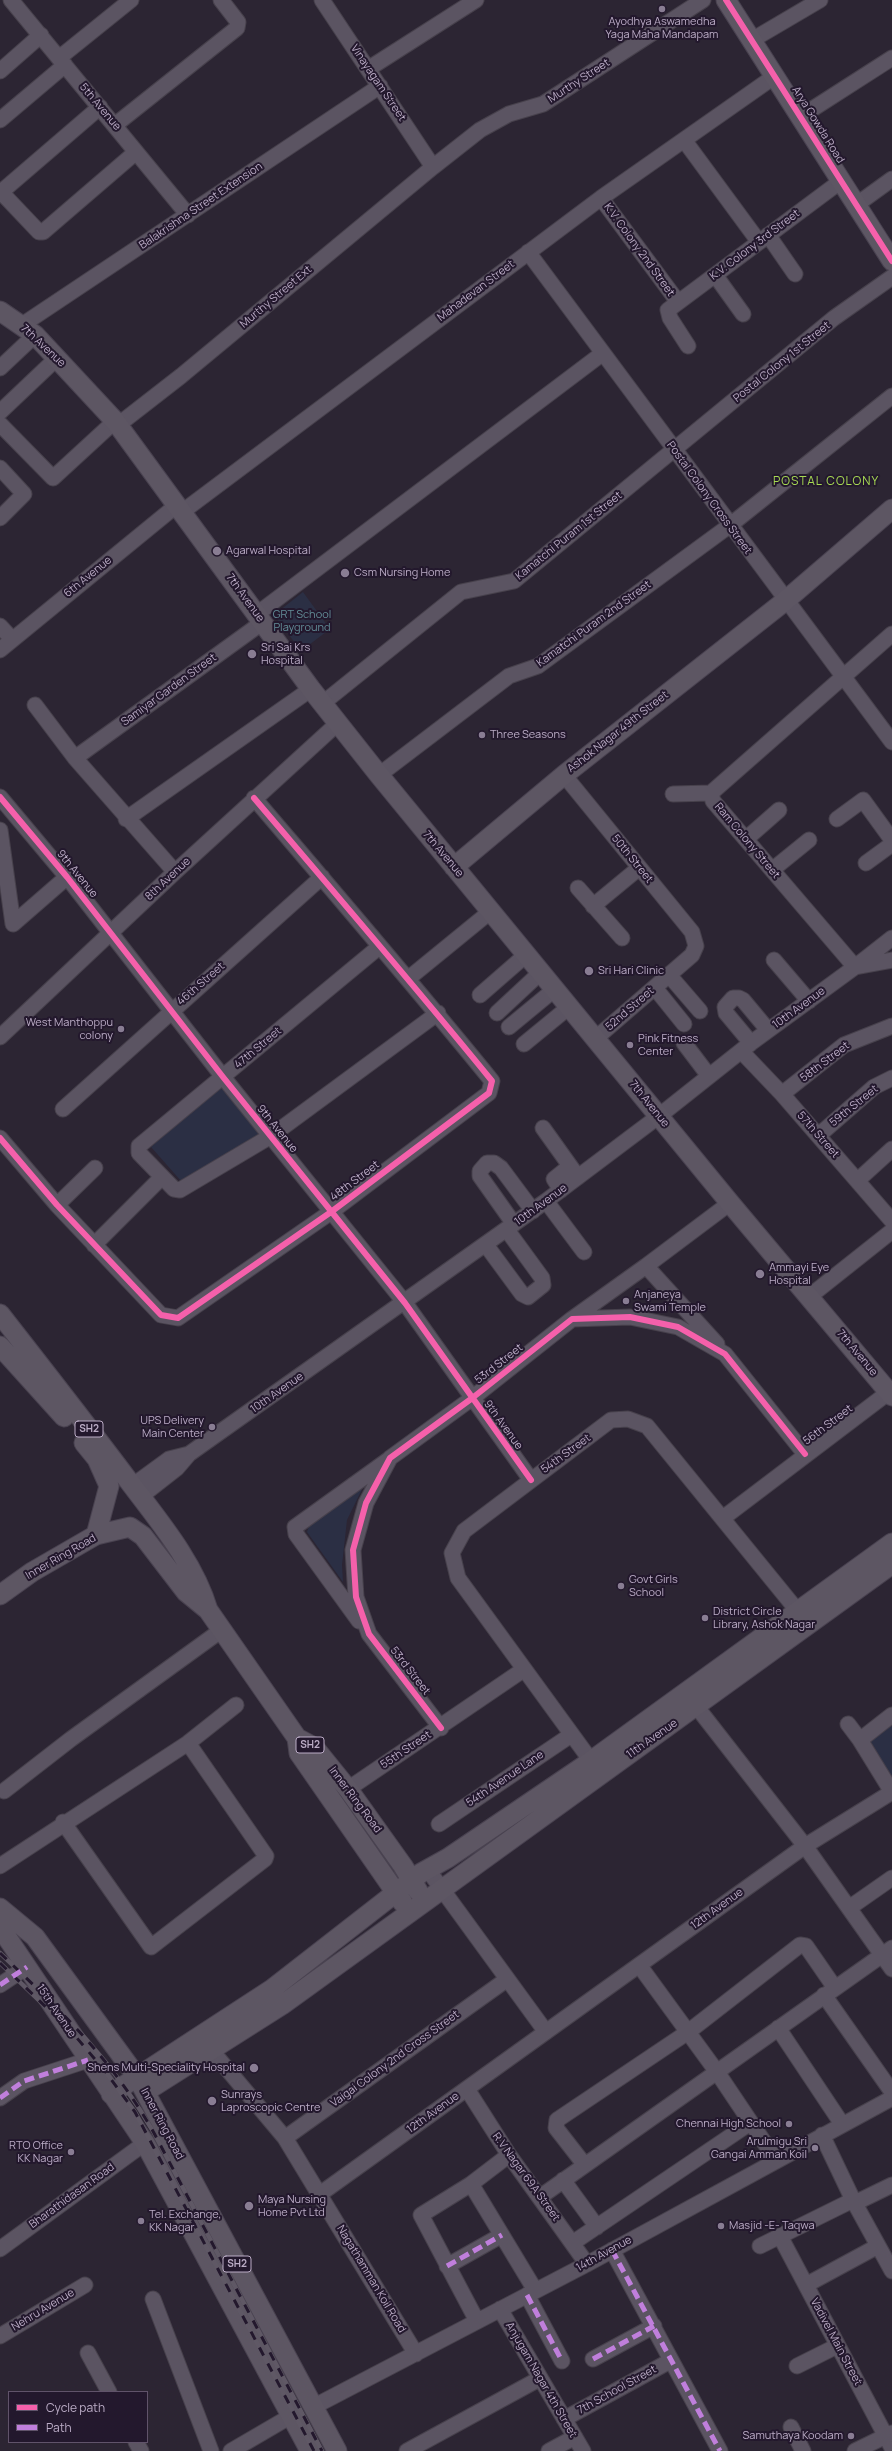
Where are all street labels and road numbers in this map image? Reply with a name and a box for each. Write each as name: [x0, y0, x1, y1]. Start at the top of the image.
street label: Vinayagam Street: [348, 42, 408, 124]
street label: Murthy Street: [546, 56, 612, 106]
street label: 5th Avenue: [77, 81, 123, 133]
street label: Arya Gowda Road: [789, 84, 847, 166]
street label: Balakrishna Street Extension: [137, 160, 265, 252]
street label: K.V. Colony 2nd Street: [601, 201, 677, 299]
street label: K.V. Colony 3rd Street: [707, 207, 803, 283]
street label: Mahadevan Street: [435, 258, 517, 324]
street label: Murthy Street Ext: [237, 263, 315, 331]
street label: Postal Colony 1st Street: [731, 319, 833, 405]
street label: 7th Avenue: [18, 322, 68, 370]
street label: Postal Colony Cross Street: [664, 439, 754, 557]
street label: Kamatchi Puram 1st Street: [513, 489, 625, 583]
street label: 6th Avenue: [61, 554, 115, 600]
street label: 7th Avenue: [223, 571, 267, 625]
street label: Kamatchi Puram 2nd Street: [534, 578, 654, 670]
street label: Samiyar Garden Street: [119, 651, 219, 729]
street label: Ashok Nagar 49th Street: [565, 688, 671, 776]
street label: Ram Colony Street: [712, 801, 782, 881]
street label: 7th Avenue: [420, 828, 466, 880]
street label: 50th Street: [608, 832, 656, 886]
street label: 9th Avenue: [54, 847, 100, 901]
street label: 8th Avenue: [143, 855, 193, 903]
street label: 46th Street: [174, 960, 228, 1008]
street label: 52nd Street: [603, 984, 657, 1034]
street label: 10th Avenue: [770, 984, 828, 1032]
street label: 47th Street: [232, 1024, 284, 1072]
street label: 58th Street: [798, 1039, 852, 1085]
street label: 7th Avenue: [626, 1078, 672, 1130]
street label: 59th Street: [827, 1082, 881, 1130]
street label: 9th Avenue: [254, 1102, 300, 1156]
street label: 57th Street: [794, 1109, 842, 1161]
street label: 48th Street: [328, 1158, 382, 1204]
street label: 10th Avenue: [512, 1181, 570, 1229]
street label: 7th Avenue: [834, 1327, 880, 1379]
street label: 53rd Street: [472, 1341, 526, 1387]
street label: 10th Avenue: [248, 1370, 306, 1416]
street label: 9th Avenue: [481, 1398, 525, 1452]
street label: 56th Street: [801, 1402, 855, 1448]
road number: SH2: [75, 1421, 103, 1437]
street label: 54th Street: [539, 1432, 593, 1476]
street label: Inner Ring Road: [23, 1532, 99, 1582]
street label: 53rd Street: [387, 1644, 433, 1698]
street label: 11th Avenue: [624, 1717, 680, 1761]
street label: 55th Street: [378, 1728, 434, 1772]
road number: SH2: [296, 1737, 324, 1753]
street label: 54th Avenue Lane: [464, 1748, 546, 1810]
street label: Inner Ring Road: [326, 1764, 384, 1836]
street label: 12th Avenue: [688, 1886, 746, 1932]
street label: 15th Avenue: [33, 1982, 79, 2040]
street label: Vaigai Colony 2nd Cross Street: [328, 2008, 462, 2110]
street label: Inner Ring Road: [138, 2086, 186, 2162]
street label: 12th Avenue: [404, 2090, 462, 2136]
street label: R.V Nagar 69A Street: [490, 2130, 562, 2224]
street label: Bharathidasan Road: [27, 2161, 117, 2231]
street label: Nagathamman Koil Road: [334, 2223, 408, 2335]
street label: 14th Avenue: [574, 2233, 634, 2275]
road number: SH2: [223, 2256, 251, 2272]
street label: Nehru Avenue: [9, 2286, 77, 2334]
street label: Vadivel Main Street: [807, 2296, 865, 2388]
street label: Anjugam Nagar 4th Street: [502, 2320, 580, 2440]
street label: 7th School Street: [575, 2363, 659, 2417]

